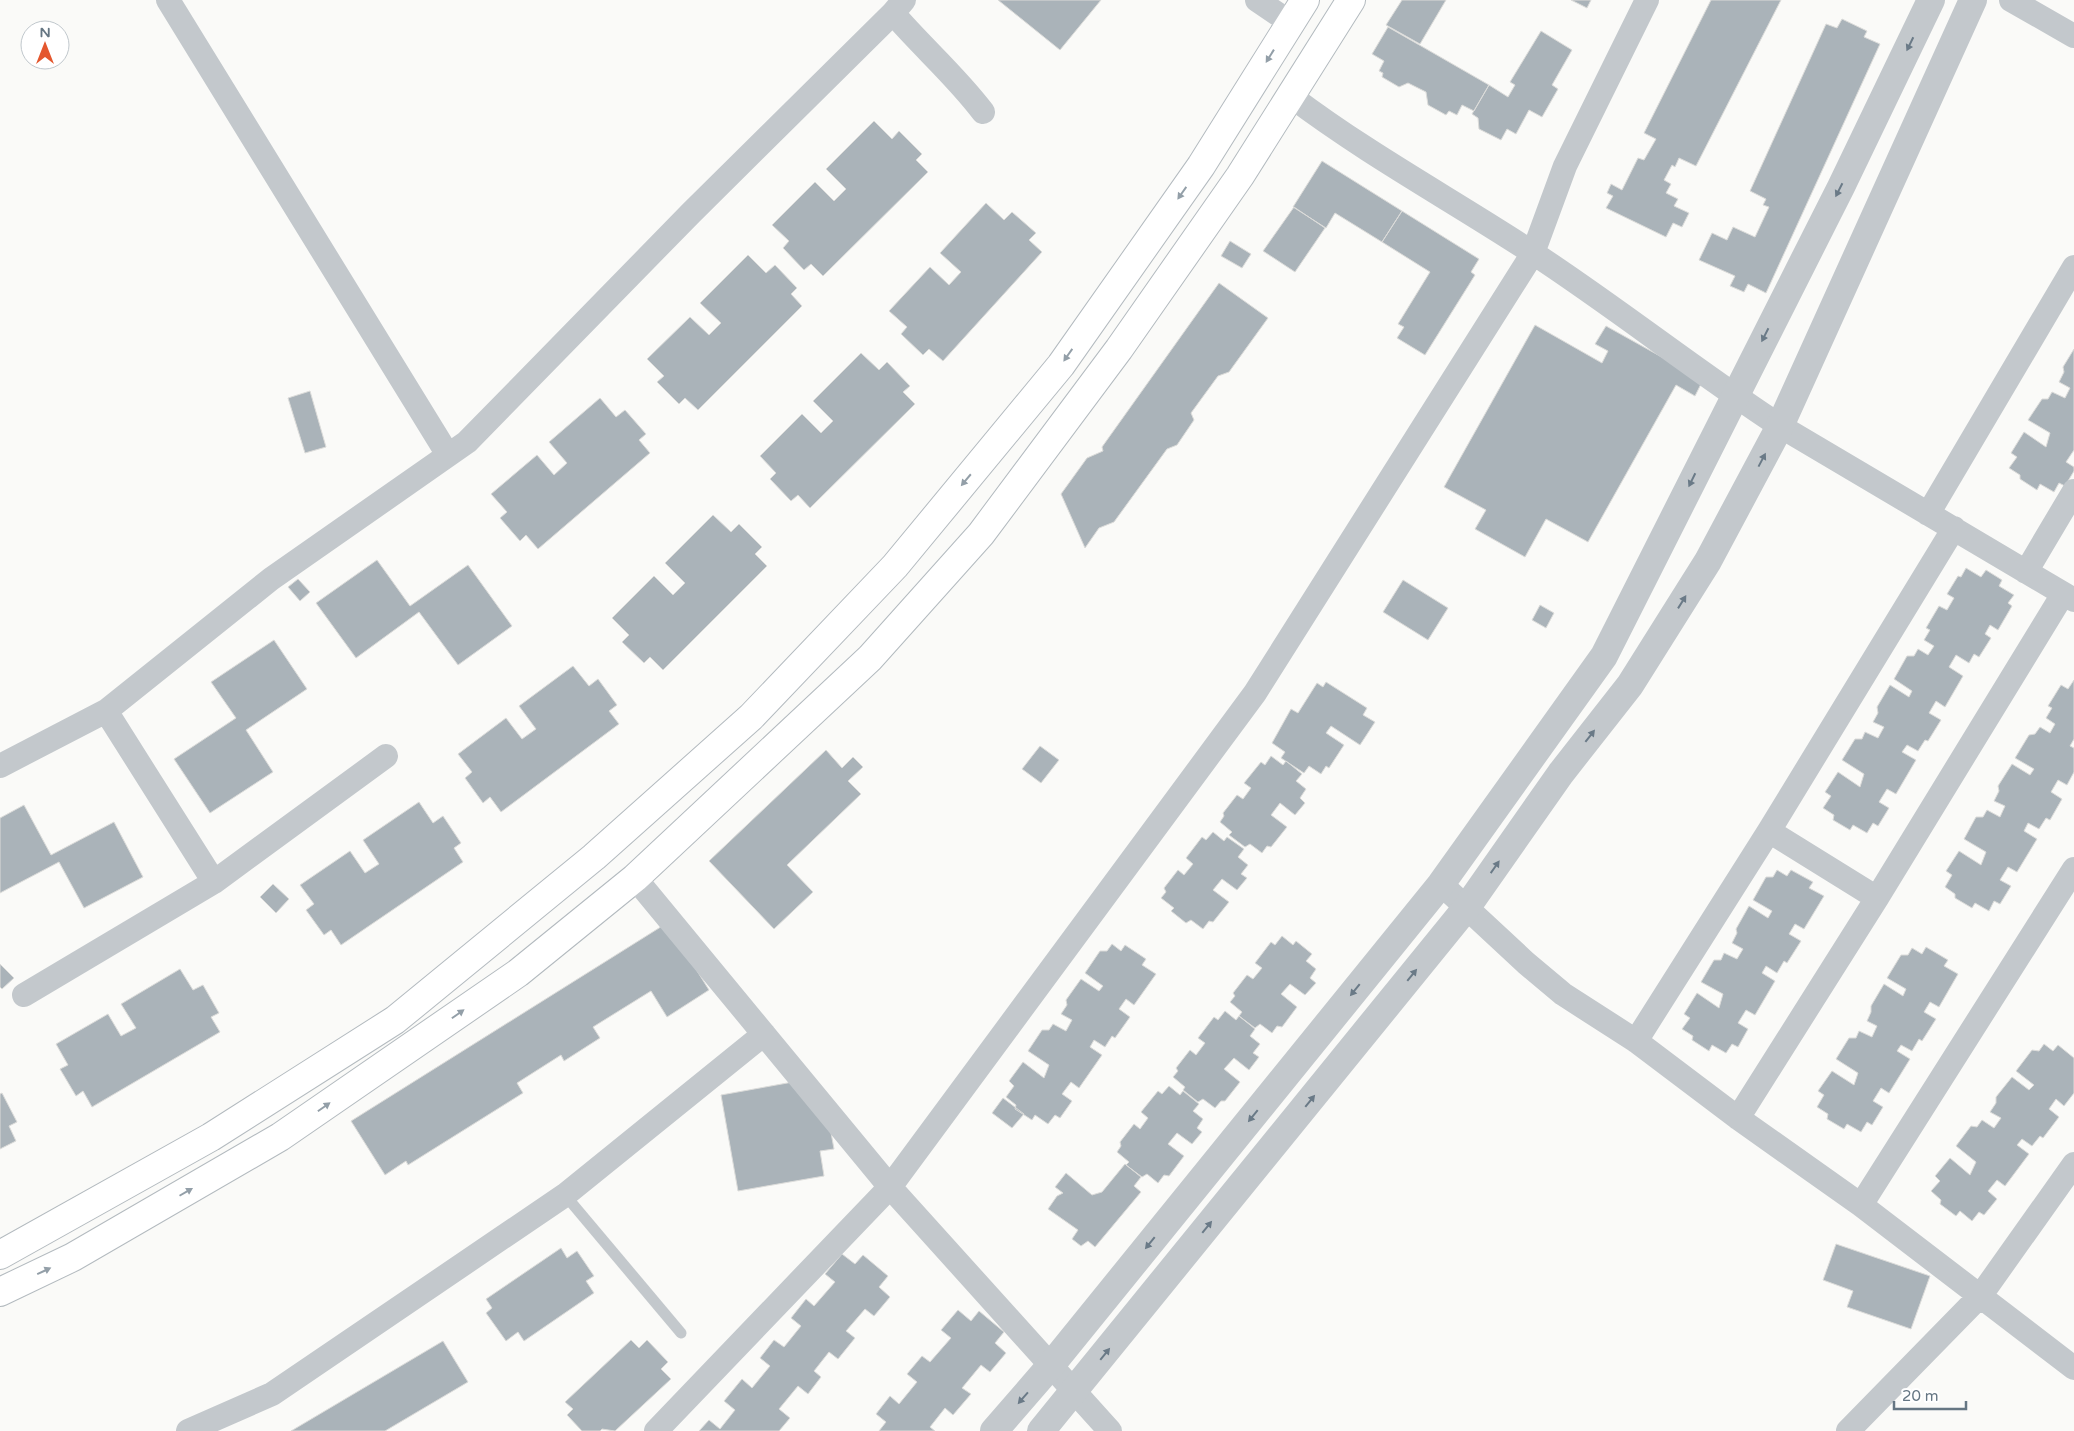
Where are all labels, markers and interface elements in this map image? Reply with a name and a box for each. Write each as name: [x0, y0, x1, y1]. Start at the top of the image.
north arrow: [20, 20, 70, 70]
text: N: [39, 24, 51, 41]
one-way arrow: [1906, 37, 1914, 51]
one-way arrow: [1265, 50, 1275, 63]
one-way arrow: [1835, 183, 1843, 197]
one-way arrow: [1177, 186, 1187, 200]
one-way arrow: [1761, 327, 1769, 342]
one-way arrow: [1064, 348, 1073, 361]
one-way arrow: [1758, 453, 1766, 468]
one-way arrow: [1688, 473, 1696, 487]
one-way arrow: [960, 474, 971, 487]
one-way arrow: [1677, 595, 1687, 608]
one-way arrow: [1585, 730, 1596, 743]
one-way arrow: [1490, 860, 1500, 874]
one-way arrow: [1406, 969, 1417, 982]
one-way arrow: [1350, 983, 1361, 996]
one-way arrow: [451, 1009, 465, 1019]
one-way arrow: [1304, 1095, 1315, 1108]
one-way arrow: [317, 1102, 331, 1112]
one-way arrow: [1247, 1110, 1258, 1123]
one-way arrow: [179, 1187, 192, 1196]
one-way arrow: [1202, 1221, 1213, 1234]
one-way arrow: [1145, 1236, 1156, 1249]
one-way arrow: [37, 1267, 51, 1275]
one-way arrow: [1100, 1348, 1111, 1361]
scale bar: [1894, 1378, 1966, 1410]
text: 20 m: [1902, 1387, 1939, 1405]
one-way arrow: [1017, 1391, 1028, 1404]

